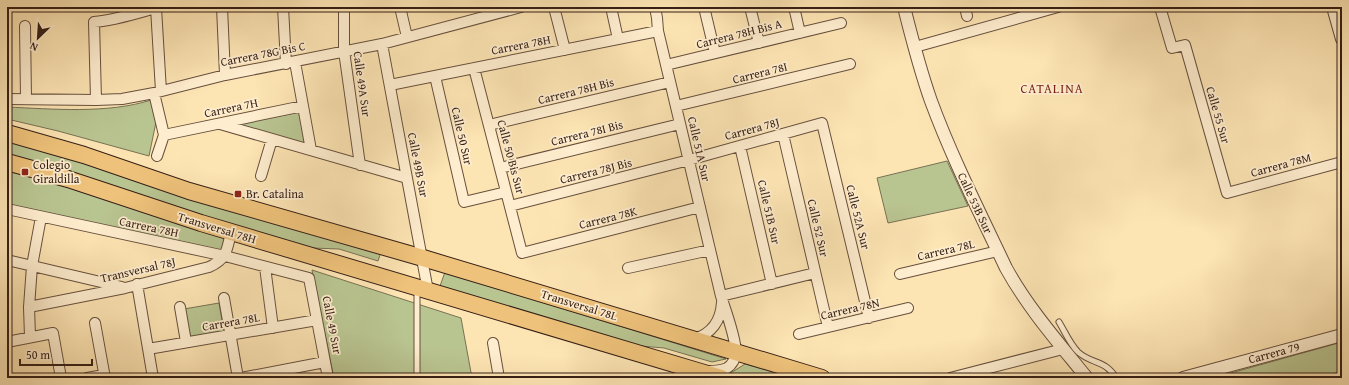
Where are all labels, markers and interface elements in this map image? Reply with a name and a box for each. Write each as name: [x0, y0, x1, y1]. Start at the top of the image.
street label: Carrera 78H Bis A: [694, 14, 784, 52]
north arrow: [18, 18, 58, 58]
street label: Carrera 78H: [490, 30, 552, 59]
street label: Carrera 78G Bis C: [219, 37, 307, 70]
text: N: [26, 38, 40, 56]
street label: Calle 49A Sur: [349, 50, 376, 118]
street label: Carrera 78I: [731, 57, 789, 88]
street label: Carrera 78H Bis: [536, 73, 616, 108]
district label: CATALINA: [1020, 79, 1084, 98]
street label: Calle 55 Sur: [1202, 84, 1235, 145]
street label: Carrera 7H: [203, 94, 259, 121]
street label: Calle 50 Sur: [448, 105, 477, 166]
street label: Carrera 78J: [723, 113, 781, 144]
street label: Carrera 78I Bis: [549, 115, 625, 150]
street label: Calle 51A Sur: [684, 115, 715, 183]
street label: Calle 50 Bis Sur: [493, 118, 530, 196]
street label: Calle 49B Sur: [404, 131, 433, 199]
street label: Carrera 78M: [1249, 148, 1313, 181]
street label: Carrera 78J Bis: [558, 153, 634, 188]
place label: Colegio Giraldilla: [33, 156, 80, 187]
marker: Colegio Giraldilla: [20, 167, 30, 177]
street label: Calle 53B Sur: [954, 170, 997, 236]
street label: Calle 51B Sur: [754, 178, 785, 246]
street label: Calle 52A Sur: [842, 183, 875, 251]
place label: Br. Catalina: [246, 185, 304, 202]
marker: Br. Catalina: [233, 189, 243, 199]
street label: Calle 52 Sur: [804, 197, 833, 258]
street label: Carrera 78K: [577, 202, 640, 233]
street label: Transversal 78H: [176, 208, 258, 247]
street label: Carrera 78H: [118, 212, 180, 241]
street label: Carrera 78L: [916, 235, 976, 264]
street label: Transversal 78J: [99, 253, 177, 286]
street label: Transversal 78L: [539, 285, 619, 324]
street label: Carrera 78N: [819, 293, 881, 324]
street label: Calle 49 Sur: [319, 294, 346, 355]
street label: Carrera 78L: [201, 308, 261, 335]
street label: Carrera 79: [1246, 337, 1302, 367]
scale bar: [20, 341, 92, 367]
text: 50 m: [26, 346, 50, 363]

